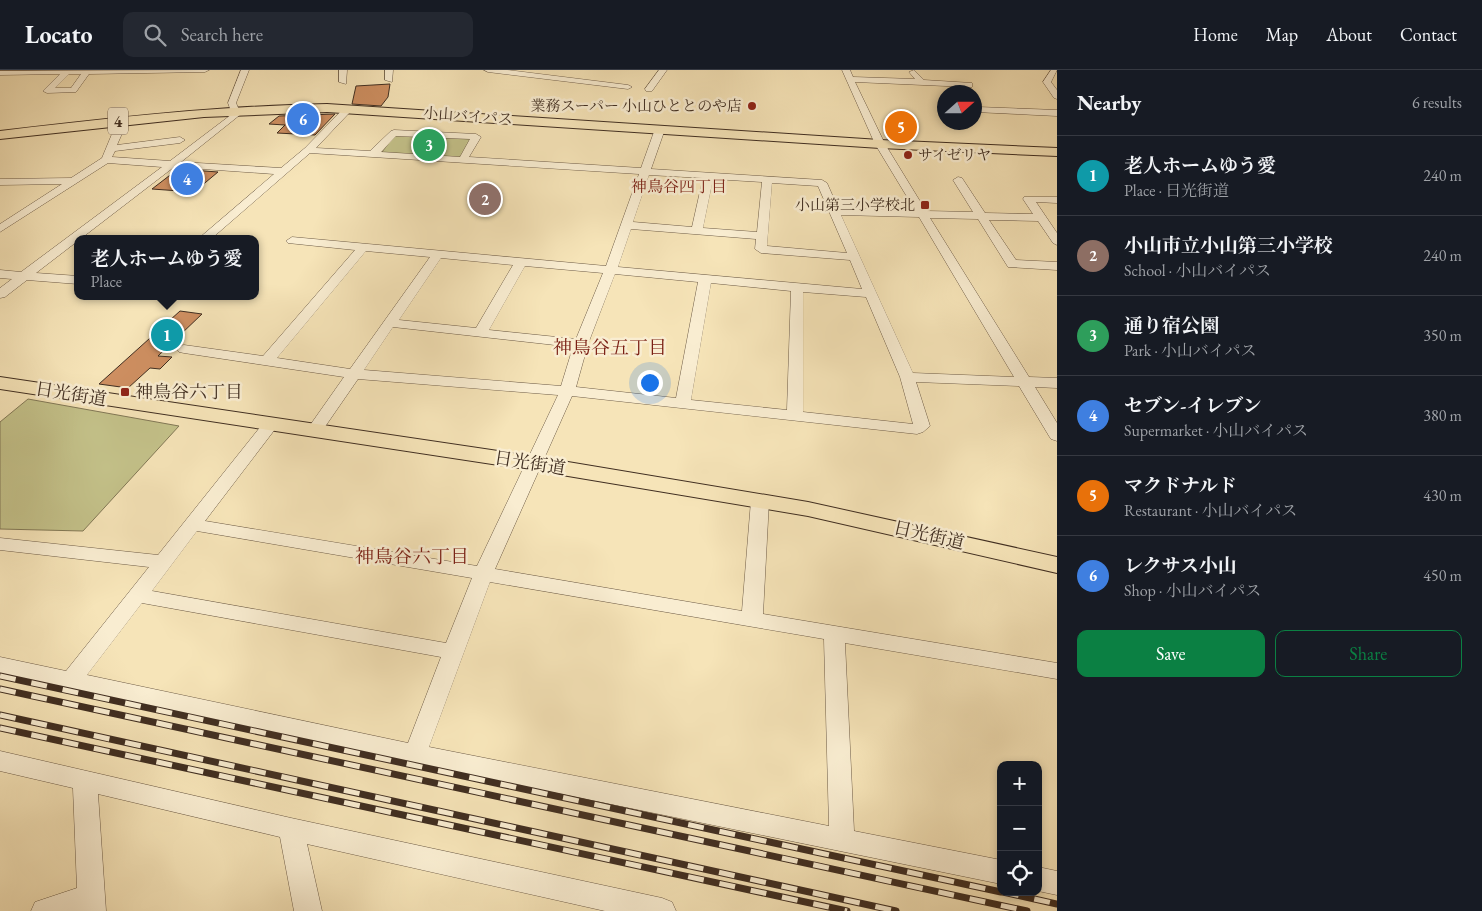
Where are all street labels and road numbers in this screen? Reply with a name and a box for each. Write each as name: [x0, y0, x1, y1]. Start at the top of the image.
street label: 小山バイパス: [423, 103, 513, 128]
road number: 4: [108, 107, 128, 134]
street label: 日光街道: [34, 377, 108, 410]
street label: 日光街道: [493, 446, 567, 479]
street label: 日光街道: [891, 515, 967, 554]

